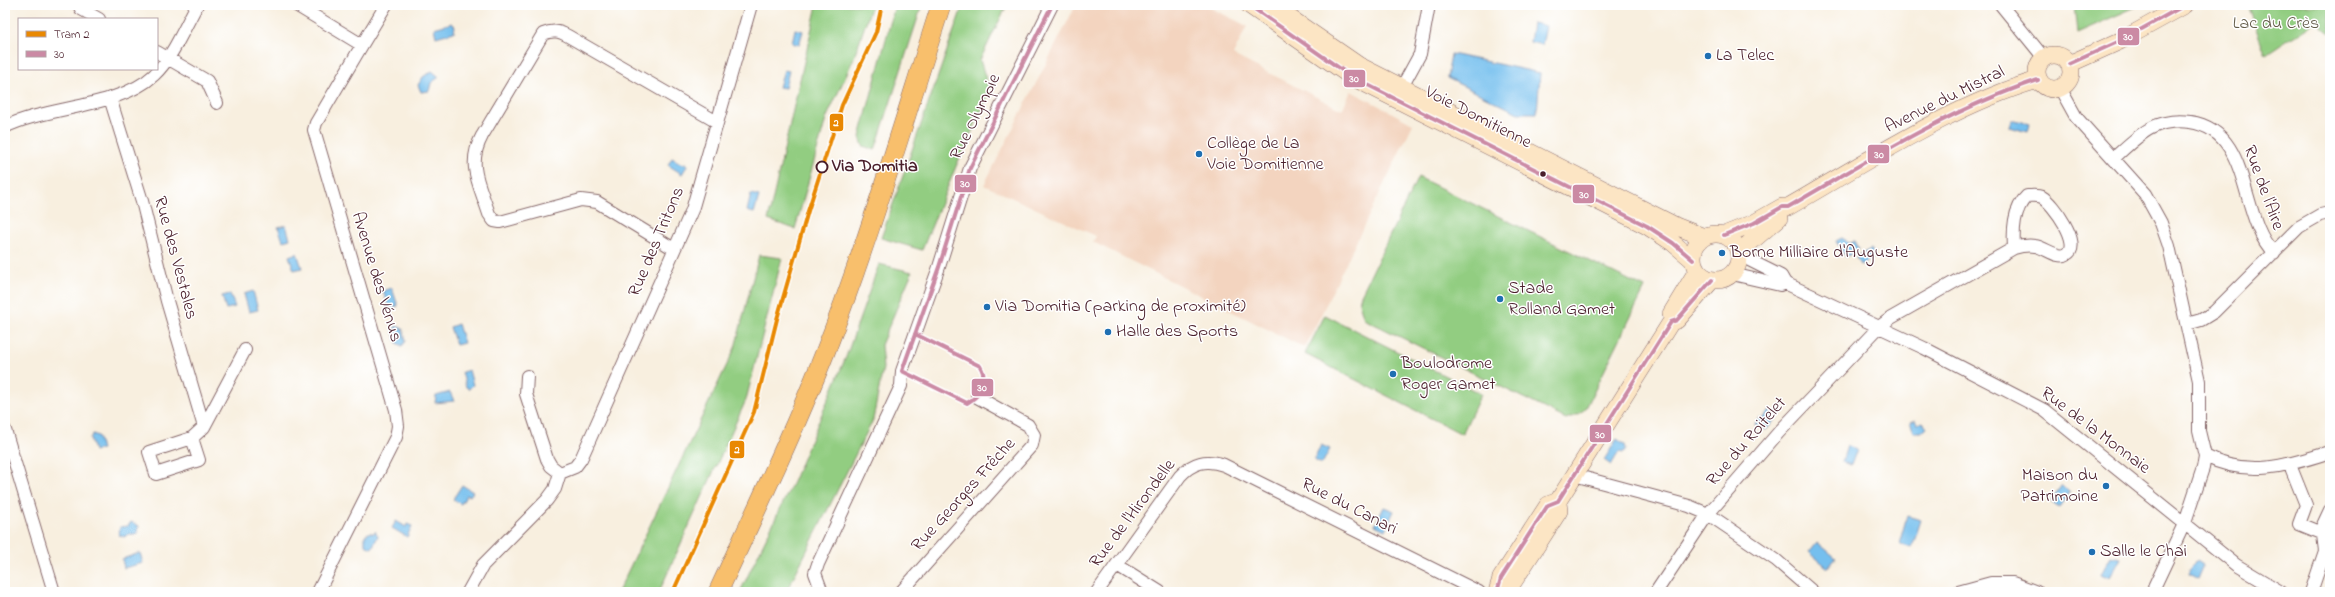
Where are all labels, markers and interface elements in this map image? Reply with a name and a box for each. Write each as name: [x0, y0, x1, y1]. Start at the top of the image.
park label: Lac du Crès: [2233, 11, 2319, 37]
legend: [18, 18, 158, 70]
text: Tram 2: [54, 26, 89, 44]
line badge: 30: [2117, 27, 2140, 46]
text: 30: [2122, 29, 2133, 45]
place label: La Telec: [1716, 43, 1774, 69]
text: 30: [54, 46, 64, 64]
marker: La Telec: [1703, 51, 1713, 61]
street label: Avenue du Mistral: [1880, 60, 2010, 140]
street label: Rue Olympie: [944, 69, 1008, 164]
line badge: 30: [1343, 69, 1366, 88]
text: 30: [1348, 71, 1359, 87]
street label: Voie Domitienne: [1419, 80, 1537, 156]
line badge: 2: [829, 113, 844, 132]
text: 2: [832, 115, 839, 131]
place label: Collège de La Voie Domitienne: [1206, 131, 1325, 178]
street label: Rue de l'Aire: [2236, 142, 2291, 235]
line badge: 30: [1867, 144, 1890, 164]
text: 30: [1873, 147, 1884, 163]
marker: Collège de La Voie Domitienne: [1194, 149, 1204, 159]
place label: Via Domitia: [831, 154, 918, 180]
marker: Via Domitia: [815, 160, 829, 174]
unlabelled marker: [1538, 169, 1548, 179]
line badge: 30: [954, 174, 977, 193]
text: 30: [959, 176, 970, 192]
street label: Rue des Tritons: [622, 183, 692, 301]
line badge: 30: [1572, 184, 1595, 204]
text: 30: [1578, 187, 1589, 203]
street label: Rue des Vestales: [146, 194, 204, 322]
street label: Avenue des Vénus: [344, 209, 408, 345]
place label: Borne Milliaire d'Auguste: [1729, 240, 1909, 267]
marker: Borne Milliaire d'Auguste: [1717, 248, 1727, 258]
place label: Stade Rolland Gamet: [1508, 276, 1615, 323]
place label: Via Domitia (parking de proximité): [994, 294, 1246, 321]
marker: Stade Rolland Gamet: [1495, 294, 1505, 304]
marker: Via Domitia (parking de proximité): [982, 302, 992, 312]
place label: Halle des Sports: [1116, 319, 1238, 345]
marker: Halle des Sports: [1103, 327, 1113, 337]
place label: Boulodrome Roger Gamet: [1400, 351, 1496, 399]
marker: Boulodrome Roger Gamet: [1388, 369, 1398, 379]
line badge: 30: [971, 378, 994, 397]
text: 30: [976, 380, 987, 396]
street label: Rue de la Monnaie: [2035, 381, 2156, 482]
street label: Rue du Roitelet: [1701, 391, 1793, 493]
line badge: 30: [1589, 424, 1612, 443]
text: 30: [1594, 427, 1605, 443]
street label: Rue Georges Frêche: [906, 432, 1024, 558]
line badge: 2: [729, 440, 745, 459]
text: 2: [733, 442, 740, 458]
street label: Rue de l'Hirondelle: [1083, 453, 1183, 574]
place label: Maison du Patrimoine: [2021, 463, 2099, 510]
street label: Rue du Canari: [1296, 472, 1402, 542]
marker: Maison du Patrimoine: [2101, 481, 2111, 491]
place label: Salle le Chai: [2100, 539, 2187, 565]
marker: Salle le Chai: [2087, 547, 2097, 557]

